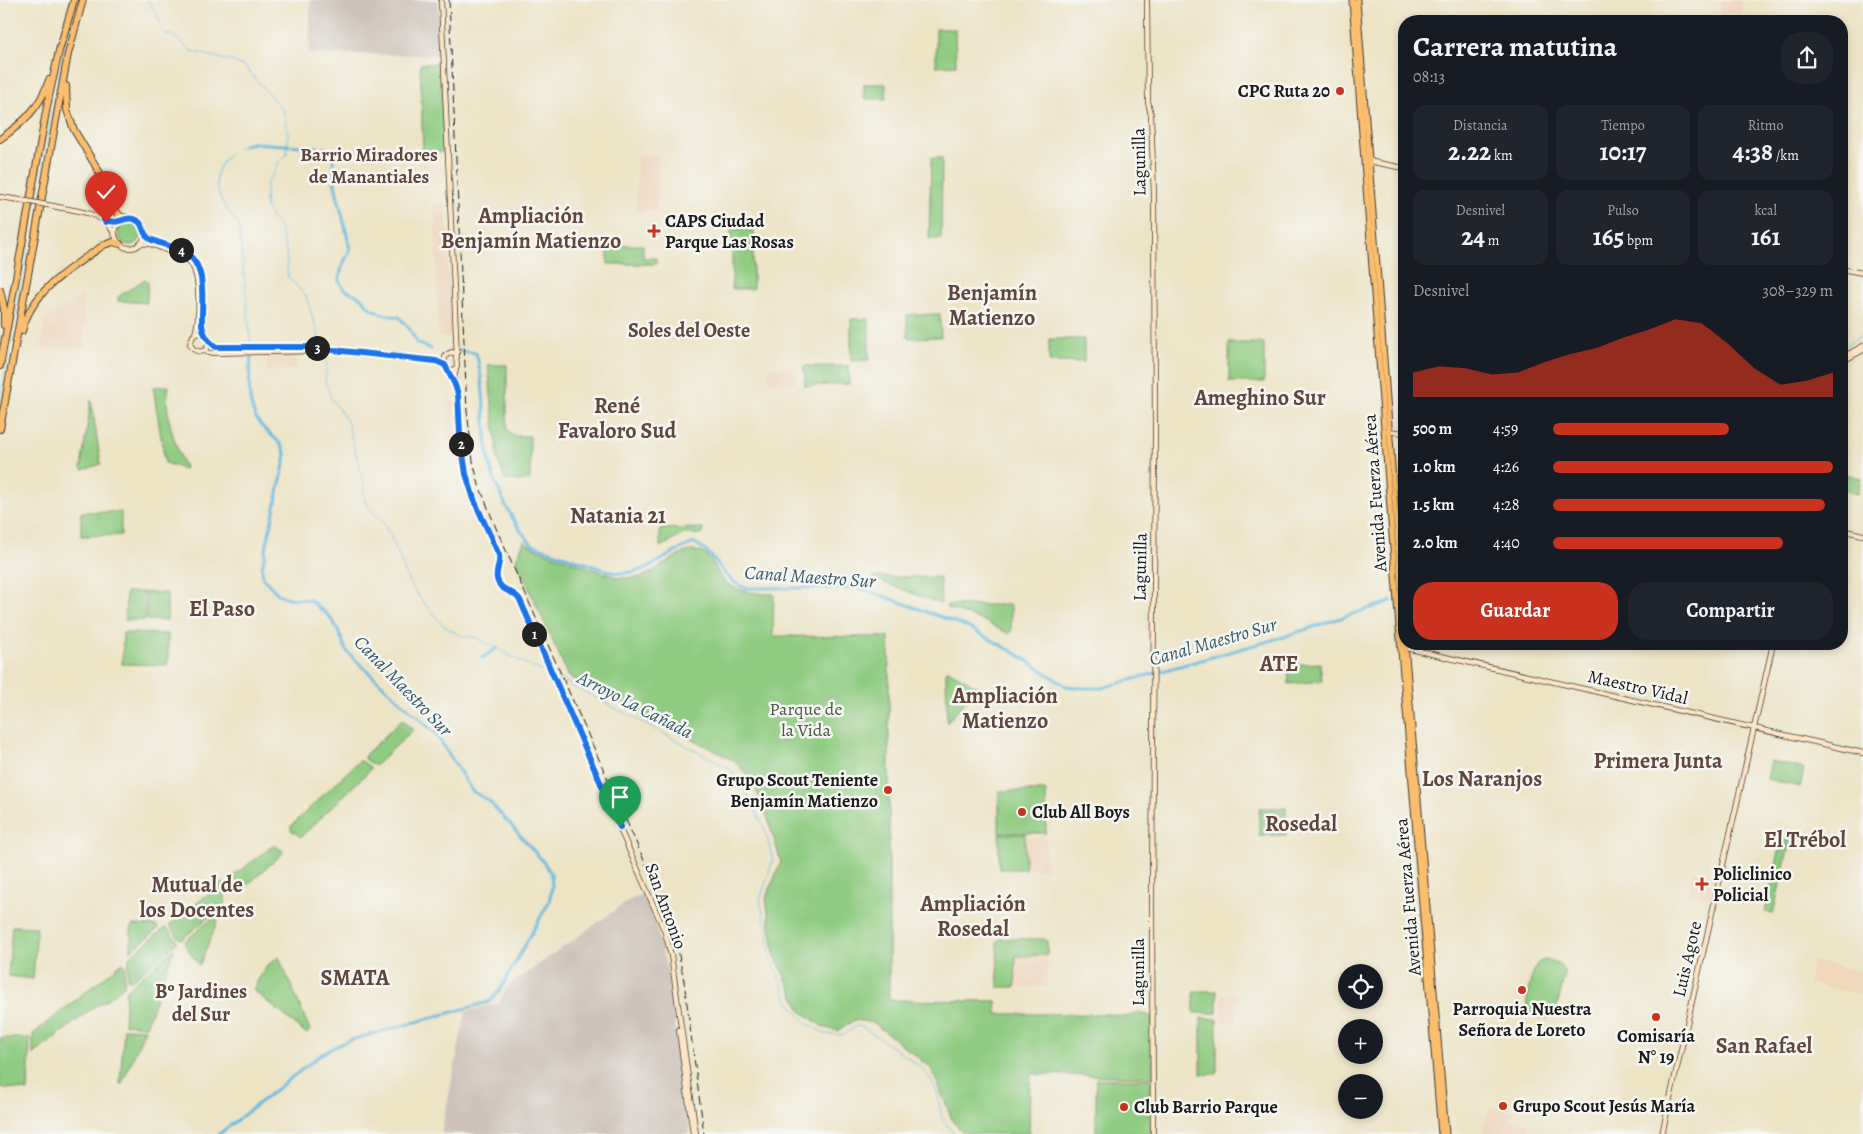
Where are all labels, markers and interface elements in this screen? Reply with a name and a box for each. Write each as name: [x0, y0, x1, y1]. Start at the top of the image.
text: Carrera matutina: [1413, 28, 1617, 66]
button: share: [1781, 32, 1833, 84]
text: 08:13: [1413, 66, 1445, 88]
place label: CPC Ruta 20: [1238, 79, 1330, 103]
marker: CPC Ruta 20: [1334, 85, 1346, 97]
text: Distancia: [1453, 116, 1508, 135]
text: Tiempo: [1601, 116, 1645, 135]
text: Ritmo: [1748, 116, 1783, 135]
street label: Lagunilla: [1126, 127, 1152, 196]
text: 2.22: [1448, 135, 1491, 169]
text: 10:17: [1599, 135, 1647, 169]
text: 4:38: [1732, 135, 1773, 169]
district label: Barrio Miradores de Manantiales: [300, 142, 438, 190]
text: km: [1491, 146, 1513, 165]
text: /km: [1773, 146, 1799, 165]
pin: [85, 171, 127, 222]
icon: check: [92, 178, 120, 206]
district label: Ampliación Benjamín Matienzo: [441, 201, 621, 256]
text: Desnivel: [1456, 201, 1505, 220]
text: Pulso: [1607, 201, 1639, 220]
text: kcal: [1754, 201, 1777, 220]
place label: CAPS Ciudad Parque Las Rosas: [665, 209, 794, 254]
text: 24: [1461, 220, 1485, 254]
text: 165: [1593, 220, 1624, 254]
text: 161: [1751, 220, 1780, 254]
marker: CAPS Ciudad Parque Las Rosas: [647, 224, 661, 238]
text: m: [1485, 231, 1499, 250]
text: bpm: [1624, 231, 1653, 250]
pin: 4: [168, 238, 194, 262]
text: 4: [178, 241, 185, 260]
district label: Benjamín Matienzo: [947, 278, 1037, 333]
text: Desnivel: [1413, 280, 1469, 302]
text: 308–329 m: [1762, 280, 1833, 302]
district label: Soles del Oeste: [628, 317, 750, 344]
pin: 3: [304, 336, 330, 360]
text: 3: [314, 339, 321, 358]
district label: Ameghino Sur: [1193, 383, 1326, 413]
district label: René Favaloro Sud: [558, 391, 676, 446]
street label: Avenida Fuerza Aérea: [1357, 413, 1393, 574]
text: 500 m: [1413, 418, 1452, 440]
text: 4:59: [1493, 418, 1518, 440]
pin: 2: [448, 432, 474, 456]
text: 2: [458, 435, 465, 454]
text: 1.0 km: [1413, 456, 1456, 478]
text: 4:26: [1493, 456, 1519, 478]
text: 1.5 km: [1413, 494, 1454, 516]
text: 4:28: [1493, 494, 1519, 516]
district label: Natania 21: [570, 501, 666, 531]
street label: Lagunilla: [1127, 532, 1153, 601]
text: 2.0 km: [1413, 532, 1458, 554]
text: 4:40: [1493, 532, 1520, 554]
water label: Canal Maestro Sur: [744, 559, 878, 595]
button: Guardar: [1413, 582, 1618, 640]
button: Compartir: [1628, 582, 1833, 640]
district label: El Paso: [189, 594, 255, 624]
water label: Canal Maestro Sur: [1146, 611, 1281, 673]
pin: 1: [522, 622, 546, 646]
text: 1: [532, 625, 537, 644]
water label: Canal Maestro Sur: [348, 630, 459, 743]
district label: ATE: [1259, 649, 1298, 679]
water label: Arroyo La Cañada: [572, 664, 697, 745]
street label: Maestro Vidal: [1586, 664, 1691, 710]
district label: Ampliación Matienzo: [951, 681, 1058, 736]
park label: Parque de la Vida: [769, 697, 843, 742]
district label: Primera Junta: [1593, 746, 1723, 776]
district label: Los Naranjos: [1422, 764, 1542, 794]
place label: Grupo Scout Teniente Benjamín Matienzo: [716, 768, 878, 813]
pin: [599, 776, 641, 827]
icon: arrive: [606, 783, 634, 811]
marker: Grupo Scout Teniente Benjamín Matienzo: [882, 784, 894, 796]
place label: Club All Boys: [1032, 800, 1130, 824]
marker: Club All Boys: [1016, 806, 1028, 818]
district label: Rosedal: [1265, 809, 1337, 839]
street label: Avenida Fuerza Aérea: [1389, 817, 1427, 978]
district label: El Trébol: [1764, 825, 1846, 855]
street label: San Antonio: [639, 860, 693, 952]
place label: Policlinico Policial: [1713, 862, 1792, 907]
district label: Mutual de los Docentes: [140, 870, 254, 925]
marker: Policlinico Policial: [1695, 877, 1709, 891]
district label: Ampliación Rosedal: [919, 889, 1026, 944]
street label: Luis Agote: [1667, 919, 1707, 999]
street label: Lagunilla: [1126, 937, 1150, 1006]
district label: SMATA: [321, 963, 390, 993]
map controls: [1338, 964, 1383, 1119]
button: locate: [1338, 964, 1383, 1009]
district label: Bº Jardines del Sur: [155, 978, 247, 1028]
marker: Parroquia Nuestra Señora de Loreto: [1516, 984, 1528, 996]
place label: Parroquia Nuestra Señora de Loreto: [1452, 997, 1592, 1042]
marker: Comisaría N° 19: [1650, 1011, 1662, 1023]
button: +: [1338, 1019, 1383, 1064]
place label: Comisaría N° 19: [1617, 1024, 1695, 1069]
district label: San Rafael: [1716, 1031, 1813, 1061]
button: −: [1338, 1074, 1383, 1119]
place label: Grupo Scout Jesús María: [1513, 1094, 1696, 1118]
place label: Club Barrio Parque: [1134, 1095, 1278, 1119]
marker: Grupo Scout Jesús María: [1497, 1100, 1509, 1112]
marker: Club Barrio Parque: [1118, 1101, 1130, 1113]

